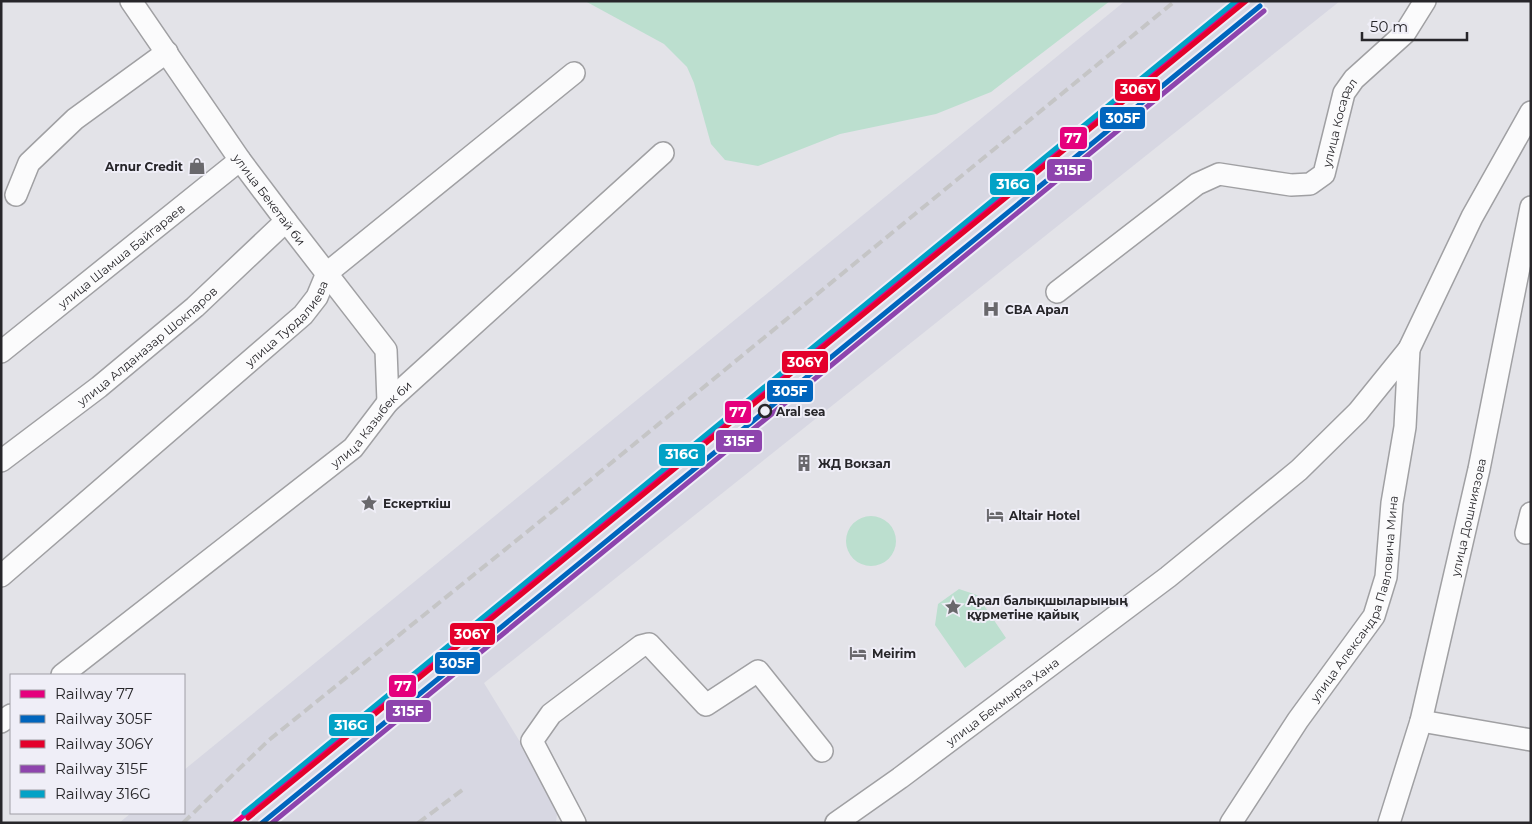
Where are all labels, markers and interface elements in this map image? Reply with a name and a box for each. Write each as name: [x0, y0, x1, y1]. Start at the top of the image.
scale bar: [1362, 10, 1467, 42]
text: 50 m: [1370, 17, 1408, 36]
street label: улица Косарал: [1318, 75, 1360, 170]
line badge: 306Y: [1114, 78, 1161, 102]
text: 306Y: [1119, 80, 1157, 98]
line badge: 305F: [1099, 106, 1146, 130]
text: 305F: [1104, 109, 1141, 127]
line badge: 77: [1059, 126, 1088, 150]
text: 77: [1064, 129, 1082, 147]
street label: улица Бекетай би: [230, 150, 309, 248]
shop icon: Arnur Credit: [187, 156, 207, 176]
line badge: 315F: [1046, 158, 1093, 182]
place label: Arnur Credit: [104, 159, 184, 174]
text: 315F: [1053, 161, 1086, 179]
line badge: 316G: [989, 172, 1036, 196]
text: 316G: [995, 175, 1030, 193]
street label: улица Шамша Байгараев: [54, 200, 187, 312]
street label: улица Турдалиева: [241, 278, 331, 370]
street label: улица Алданазар Шокпаров: [73, 283, 220, 409]
hospital icon: СВА Арал: [981, 299, 1001, 319]
place label: СВА Арал: [1005, 302, 1069, 317]
line badge: 306Y: [781, 350, 829, 374]
text: 306Y: [786, 353, 824, 371]
street label: улица Казыбек би: [326, 377, 414, 471]
line badge: 305F: [766, 379, 814, 403]
text: 305F: [771, 382, 808, 400]
line badge: 77: [724, 400, 752, 424]
text: 77: [729, 403, 747, 421]
marker: Aral sea: [758, 404, 772, 418]
place label: Aral sea: [775, 404, 825, 419]
line badge: 315F: [715, 429, 763, 453]
text: 315F: [722, 432, 755, 450]
line badge: 316G: [658, 443, 706, 467]
text: 316G: [664, 445, 699, 463]
building icon: ЖД Вокзал: [794, 453, 814, 473]
place label: ЖД Вокзал: [818, 456, 891, 471]
street label: улица Дошниязова: [1447, 457, 1488, 579]
place icon: Ескерткіш: [359, 493, 379, 513]
street label: улица Александра Павловича Мина: [1306, 494, 1401, 705]
place label: Ескерткіш: [383, 496, 451, 511]
hotel icon: Altair Hotel: [985, 505, 1005, 525]
place label: Altair Hotel: [1008, 508, 1080, 523]
place label: Арал балықшыларының құрметіне қайық: [967, 593, 1128, 622]
place icon: Арал балықшыларының құрметіне қайық: [943, 597, 963, 617]
line badge: 306Y: [449, 622, 496, 646]
text: 306Y: [453, 625, 491, 643]
hotel icon: Meirim: [848, 643, 868, 663]
place label: Meirim: [872, 646, 916, 661]
line badge: 305F: [434, 651, 481, 675]
text: 305F: [438, 654, 475, 672]
street label: улица Бекмырза Хана: [942, 654, 1062, 749]
legend: [10, 674, 185, 814]
line badge: 77: [388, 674, 417, 698]
text: 77: [394, 677, 412, 695]
text: Railway 77: [55, 684, 134, 703]
line badge: 315F: [385, 699, 432, 723]
text: 315F: [391, 702, 424, 720]
text: Railway 305F: [55, 709, 153, 728]
line badge: 316G: [328, 713, 375, 737]
text: 316G: [333, 716, 368, 734]
text: Railway 306Y: [55, 734, 154, 753]
text: Railway 315F: [55, 759, 148, 778]
text: Railway 316G: [55, 784, 151, 803]

